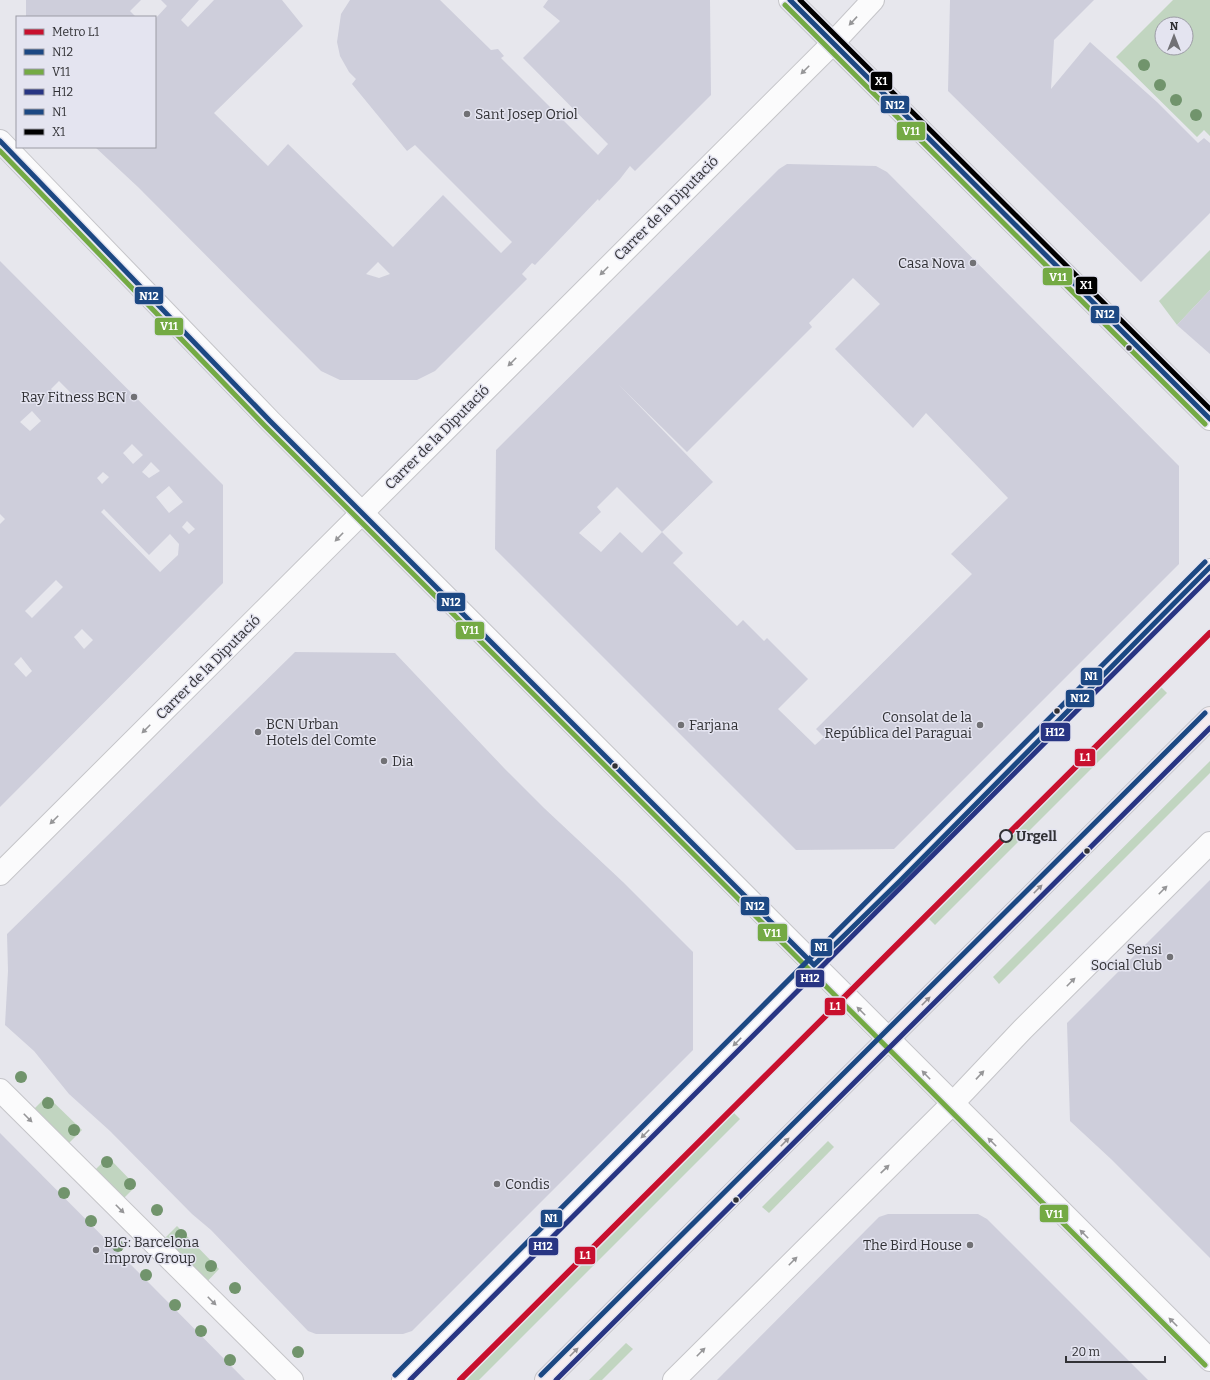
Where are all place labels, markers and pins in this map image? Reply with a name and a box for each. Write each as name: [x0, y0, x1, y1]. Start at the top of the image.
place label: Sant Josep Oriol: [475, 106, 578, 123]
marker: Sant Josep Oriol: [462, 109, 472, 119]
place label: Casa Nova: [898, 255, 965, 272]
marker: Casa Nova: [968, 258, 978, 268]
unlabelled marker: [1124, 343, 1134, 353]
place label: Ray Fitness BCN: [21, 389, 126, 406]
marker: Ray Fitness BCN: [129, 392, 139, 402]
unlabelled marker: [1052, 706, 1062, 716]
place label: Consolat de la República del Paraguai: [825, 709, 972, 742]
place label: BCN Urban Hotels del Comte: [266, 716, 376, 749]
place label: Farjana: [689, 717, 739, 734]
marker: Farjana: [676, 720, 686, 730]
marker: Consolat de la República del Paraguai: [975, 720, 985, 730]
marker: BCN Urban Hotels del Comte: [253, 727, 263, 737]
place label: Dia: [392, 753, 414, 770]
marker: Dia: [379, 756, 389, 766]
unlabelled marker: [610, 761, 620, 771]
place label: Urgell: [1016, 828, 1058, 845]
marker: Urgell: [999, 829, 1013, 843]
unlabelled marker: [1082, 846, 1092, 856]
place label: Sensi Social Club: [1091, 941, 1162, 974]
marker: Sensi Social Club: [1165, 952, 1175, 962]
place label: Condis: [505, 1176, 550, 1193]
marker: Condis: [492, 1179, 502, 1189]
unlabelled marker: [731, 1195, 741, 1205]
place label: BIG: Barcelona Improv Group: [104, 1234, 199, 1267]
place label: The Bird House: [863, 1237, 962, 1254]
marker: The Bird House: [965, 1240, 975, 1250]
marker: BIG: Barcelona Improv Group: [91, 1245, 101, 1255]

